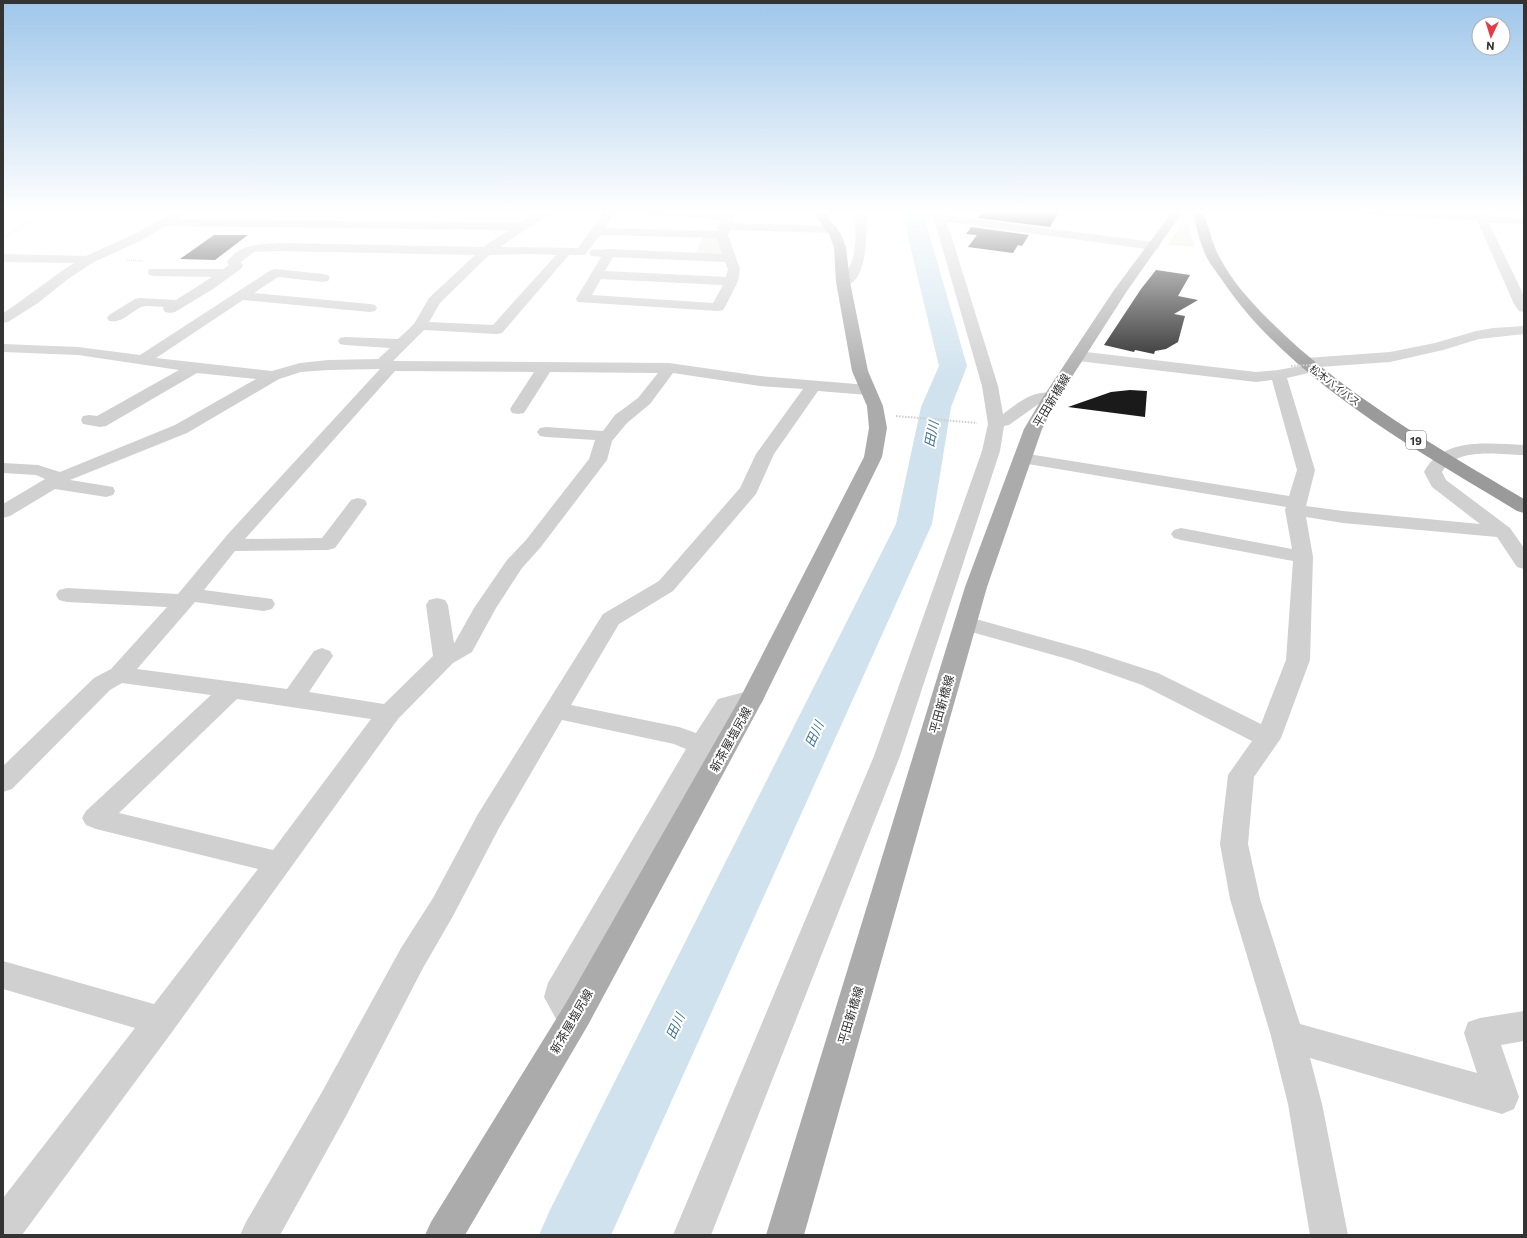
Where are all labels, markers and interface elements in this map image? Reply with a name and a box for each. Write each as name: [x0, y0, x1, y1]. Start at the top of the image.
north arrow: [1471, 16, 1511, 56]
text: N: [1486, 40, 1495, 53]
street label: 松本バイパス: [1308, 362, 1362, 408]
street label: 平田新橋線: [1030, 371, 1072, 429]
water label: 田川: [921, 418, 942, 448]
road number: 19: [1406, 431, 1426, 449]
street label: 平田新橋線: [926, 673, 956, 735]
street label: 新茶屋塩尻線: [706, 704, 754, 774]
water label: 田川: [801, 717, 828, 749]
street label: 平田新橋線: [835, 984, 865, 1046]
street label: 新茶屋塩尻線: [547, 986, 595, 1056]
water label: 田川: [662, 1009, 689, 1041]

